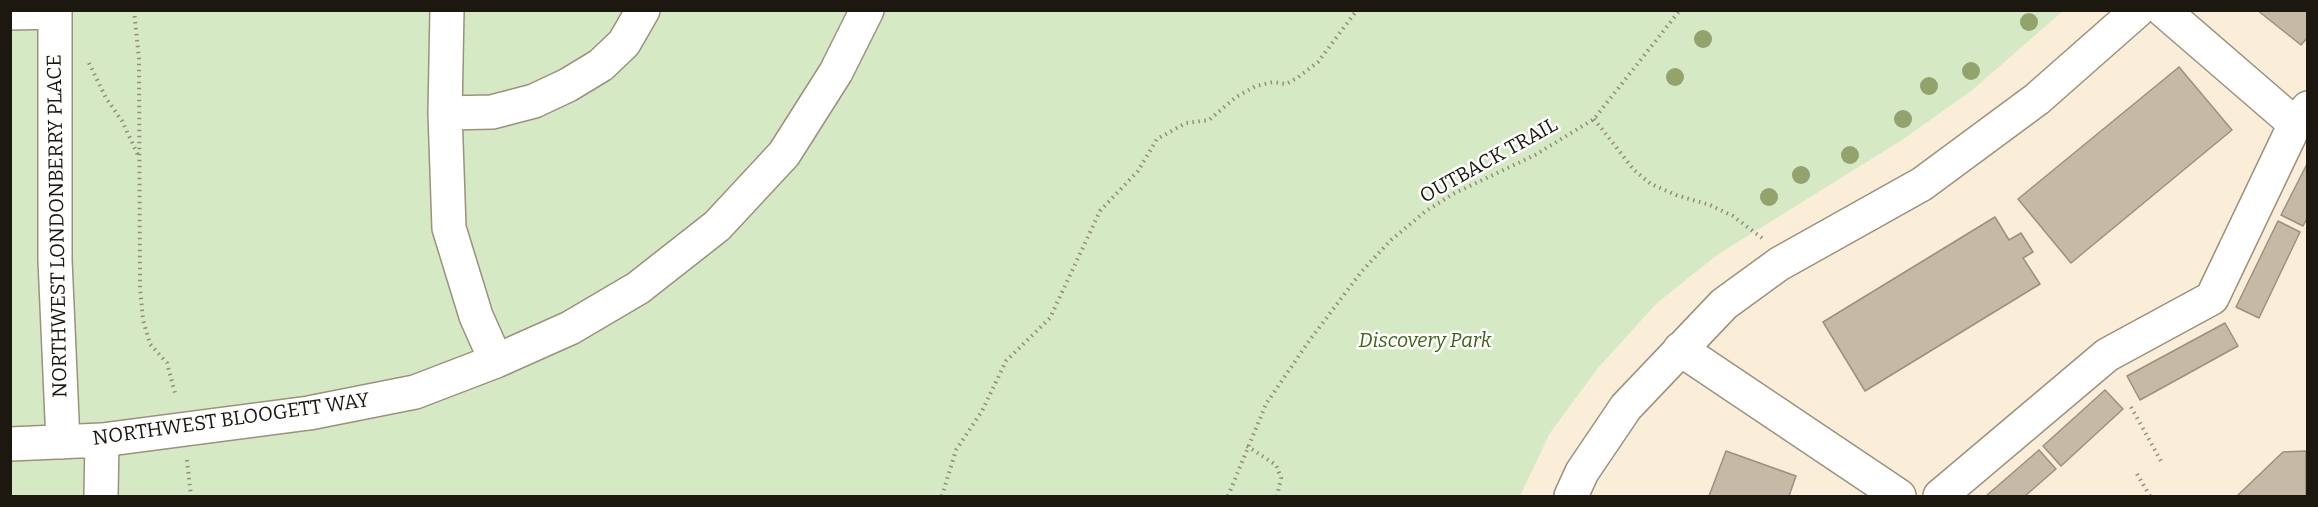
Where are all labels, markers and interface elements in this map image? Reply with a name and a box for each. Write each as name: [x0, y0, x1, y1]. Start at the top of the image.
street label: NORTHWEST LONDONBERRY PLACE: [43, 54, 73, 398]
street label: OUTBACK TRAIL: [1416, 113, 1562, 209]
park label: Discovery Park: [1358, 329, 1492, 353]
street label: NORTHWEST BLOOGETT WAY: [91, 389, 371, 451]

